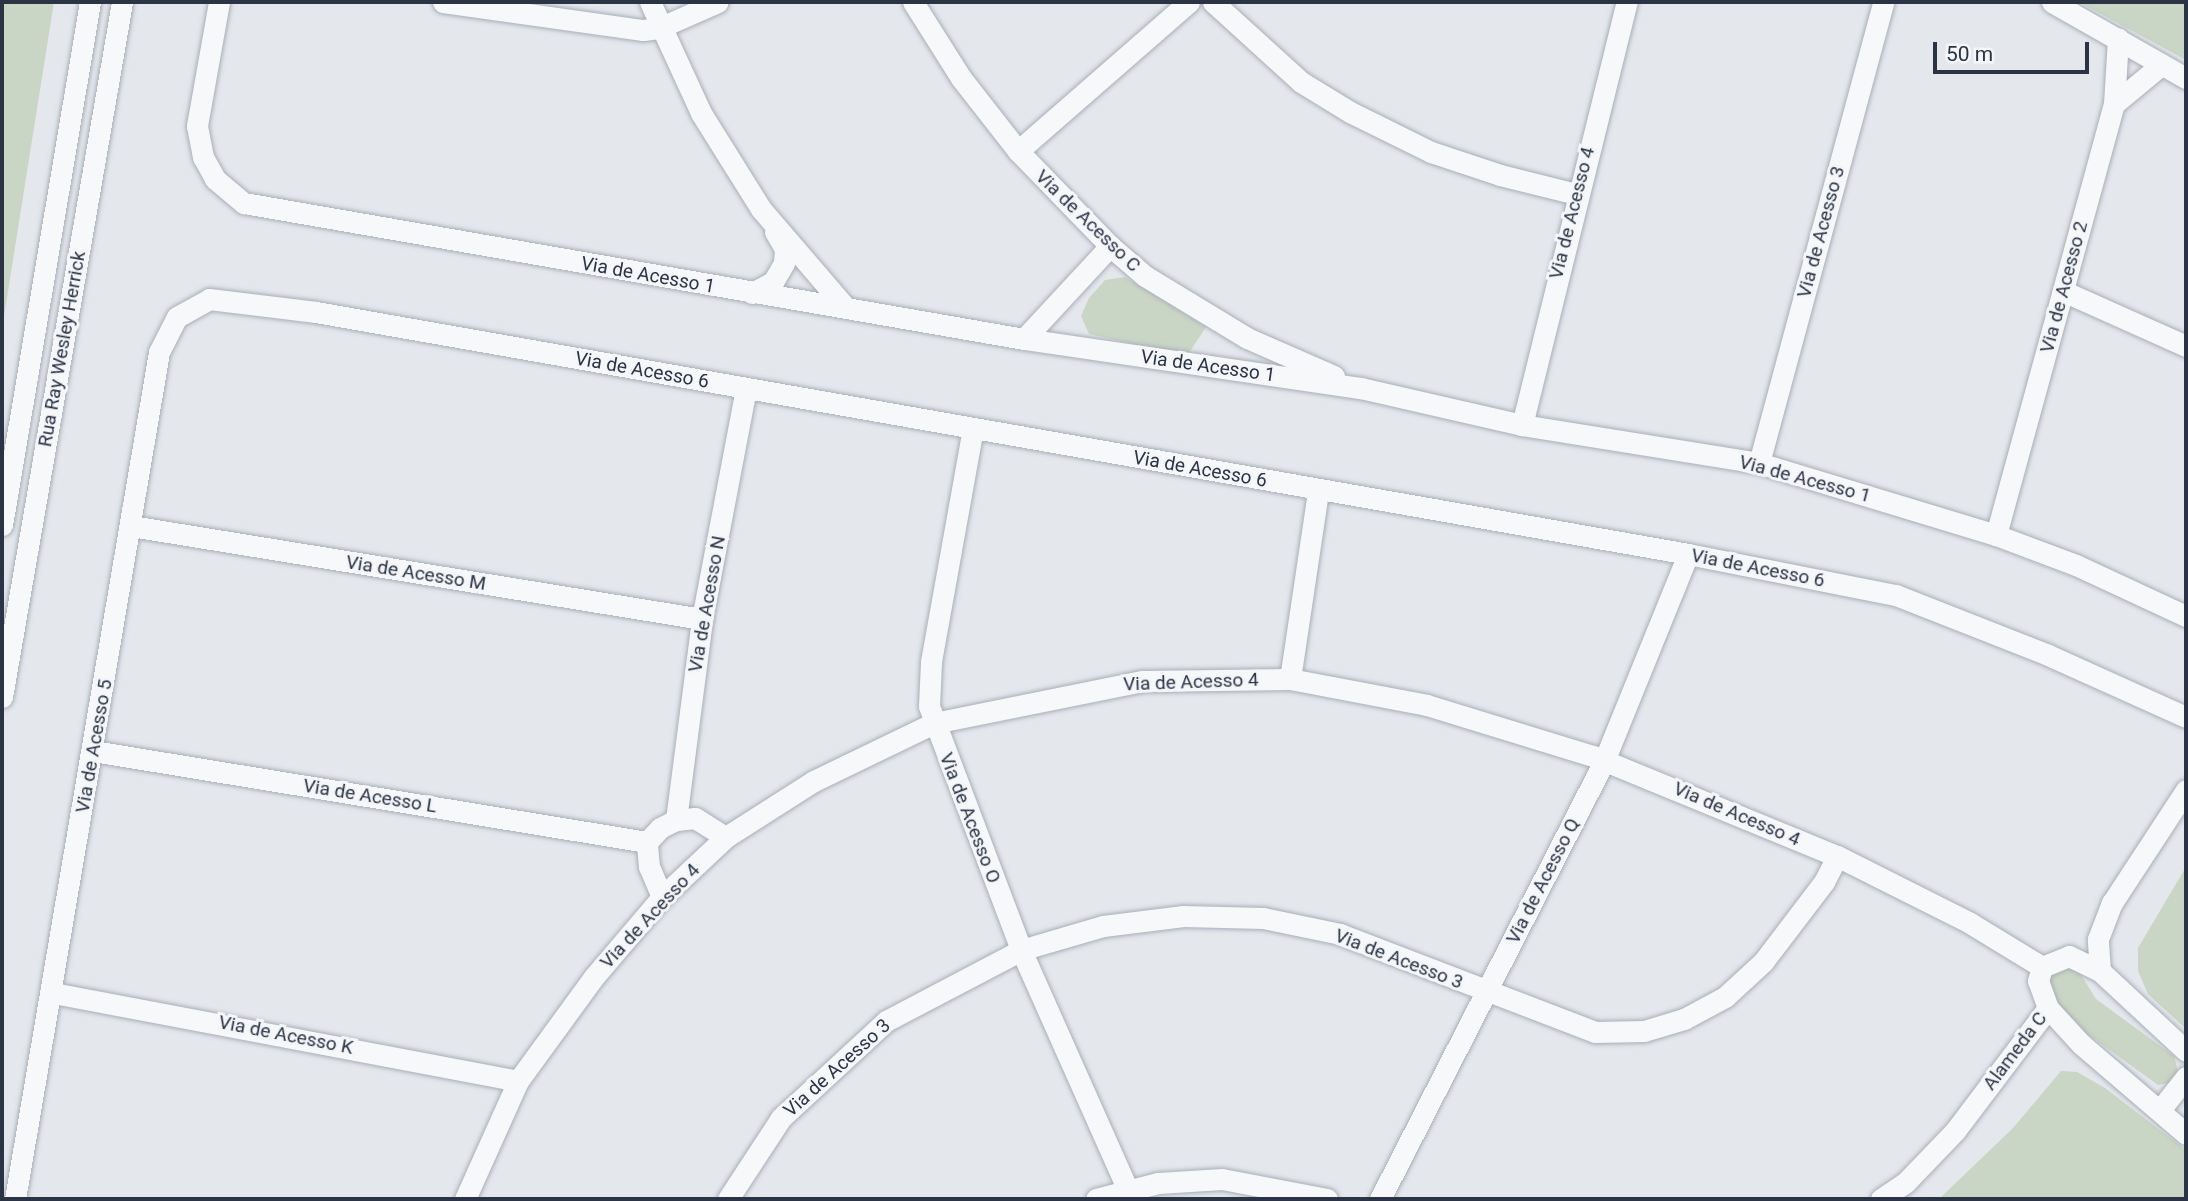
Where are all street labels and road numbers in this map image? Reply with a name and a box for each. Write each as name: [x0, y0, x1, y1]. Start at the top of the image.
street label: Via de Acesso 4: [1545, 144, 1599, 282]
street label: Via de Acesso 3: [1792, 164, 1850, 300]
street label: Via de Acesso C: [1031, 165, 1145, 277]
street label: Via de Acesso 2: [2035, 219, 2093, 355]
street label: Rua Ray Wesley Herrick: [34, 249, 90, 449]
street label: Via de Acesso 1: [579, 252, 717, 298]
street label: Via de Acesso 1: [1139, 345, 1277, 387]
street label: Via de Acesso 6: [573, 347, 711, 393]
street label: Via de Acesso 6: [1131, 446, 1269, 492]
street label: Via de Acesso 1: [1737, 450, 1873, 508]
street label: Via de Acesso N: [684, 534, 730, 674]
street label: Via de Acesso 6: [1689, 544, 1827, 592]
street label: Via de Acesso M: [344, 551, 488, 595]
street label: Via de Acesso 4: [1123, 668, 1259, 696]
street label: Via de Acesso 5: [71, 677, 117, 815]
street label: Via de Acesso O: [935, 750, 1005, 886]
street label: Via de Acesso L: [302, 774, 438, 818]
street label: Via de Acesso 4: [1670, 777, 1804, 851]
street label: Via de Acesso Q: [1502, 814, 1584, 948]
street label: Via de Acesso 4: [595, 859, 705, 973]
street label: Via de Acesso 3: [1332, 924, 1466, 994]
street label: Alameda C: [1978, 1007, 2052, 1095]
street label: Via de Acesso K: [217, 1011, 355, 1059]
street label: Via de Acesso 3: [779, 1014, 895, 1122]

